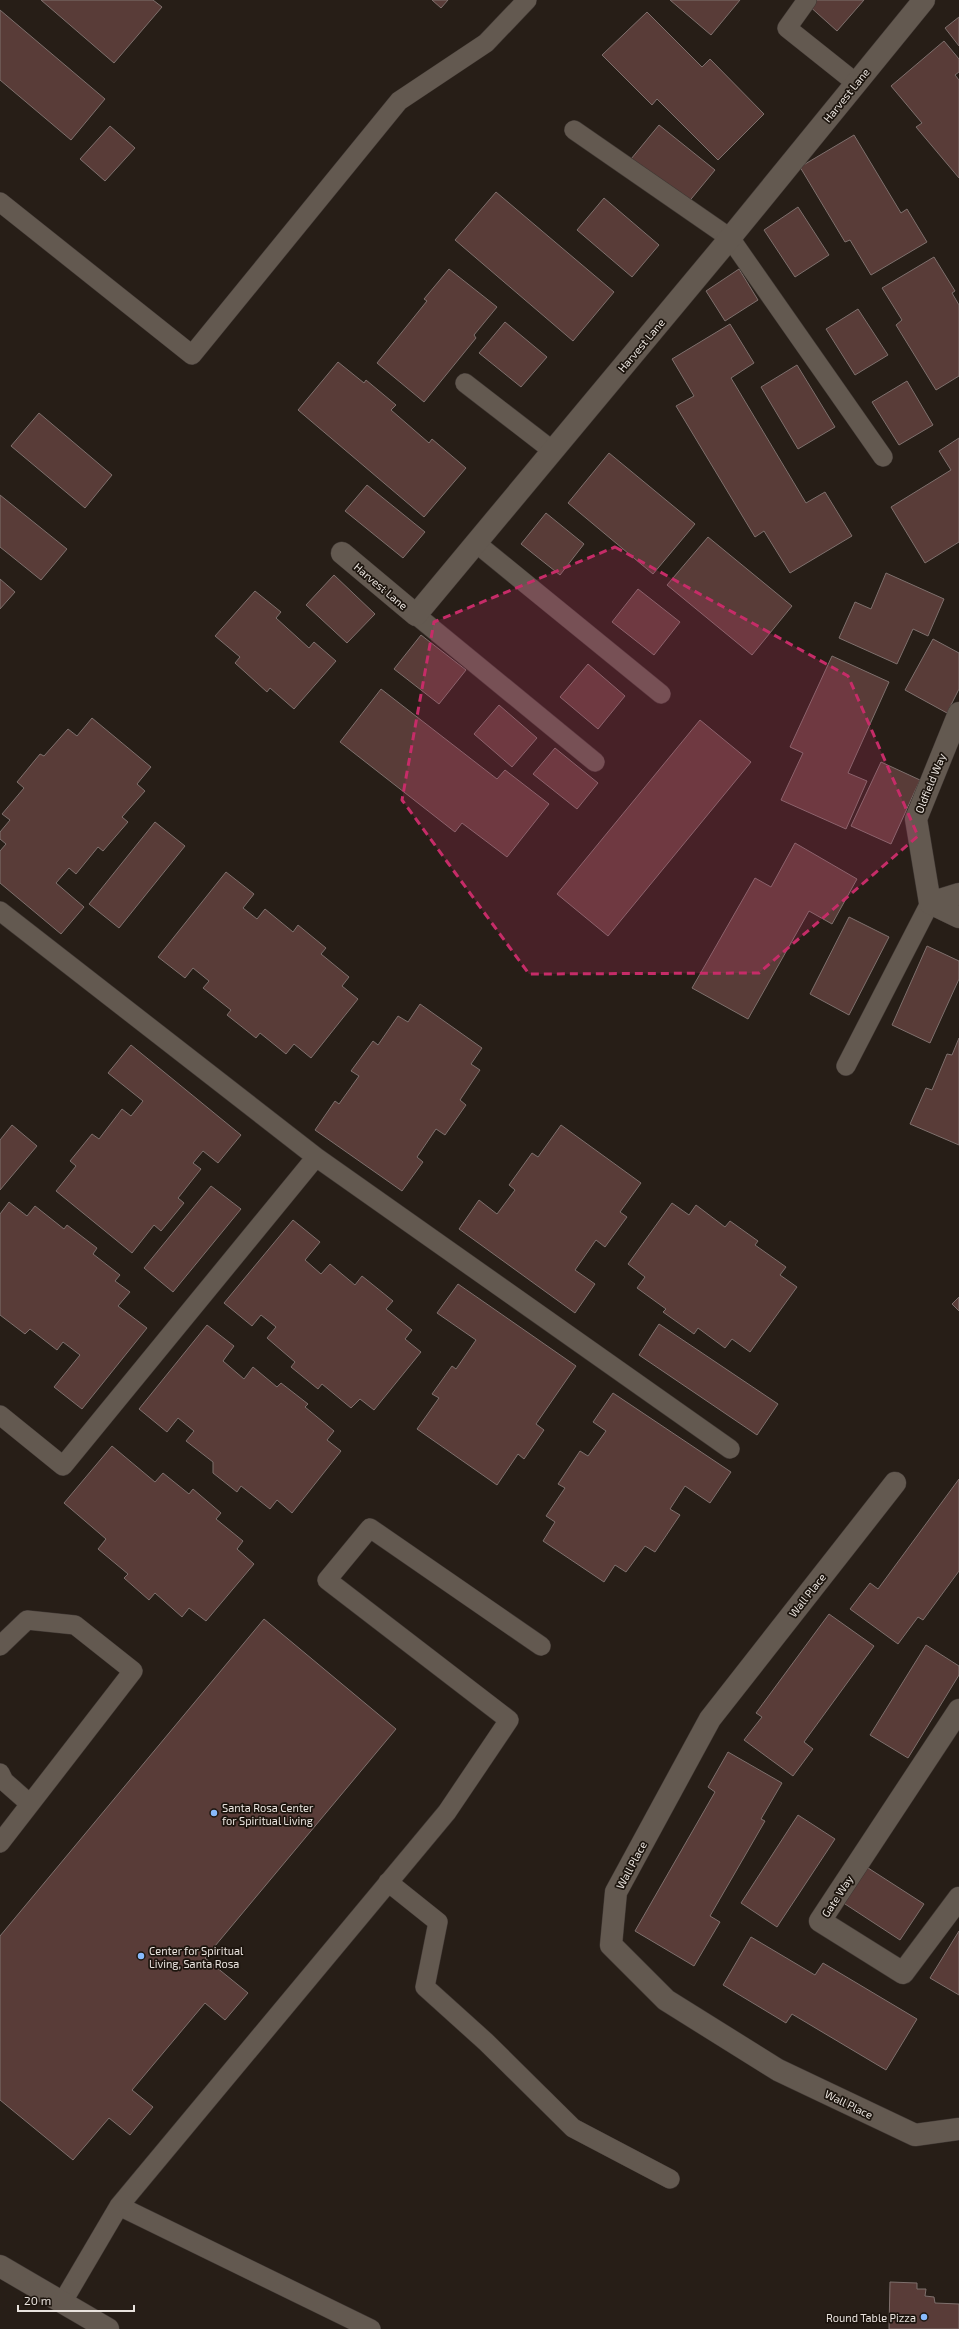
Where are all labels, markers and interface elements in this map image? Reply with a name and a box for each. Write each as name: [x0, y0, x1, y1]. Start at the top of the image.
street label: Harvest Lane: [820, 65, 872, 125]
street label: Harvest Lane: [615, 316, 667, 374]
street label: Harvest Lane: [352, 560, 410, 612]
street label: Oldfield Way: [912, 751, 948, 815]
street label: Wall Place: [786, 1570, 828, 1620]
place label: Santa Rosa Center for Spiritual Living: [222, 1801, 314, 1827]
marker: Santa Rosa Center for Spiritual Living: [209, 1808, 219, 1818]
street label: Wall Place: [613, 1839, 649, 1891]
street label: Gate Way: [819, 1872, 855, 1919]
place label: Center for Spiritual Living, Santa Rosa: [149, 1944, 244, 1970]
marker: Center for Spiritual Living, Santa Rosa: [136, 1951, 146, 1961]
street label: Wall Place: [823, 2087, 875, 2121]
scale bar: [18, 2287, 134, 2313]
text: 20 m: [24, 2293, 51, 2307]
place label: Round Table Pizza: [826, 2311, 916, 2324]
marker: Round Table Pizza: [919, 2312, 929, 2322]

